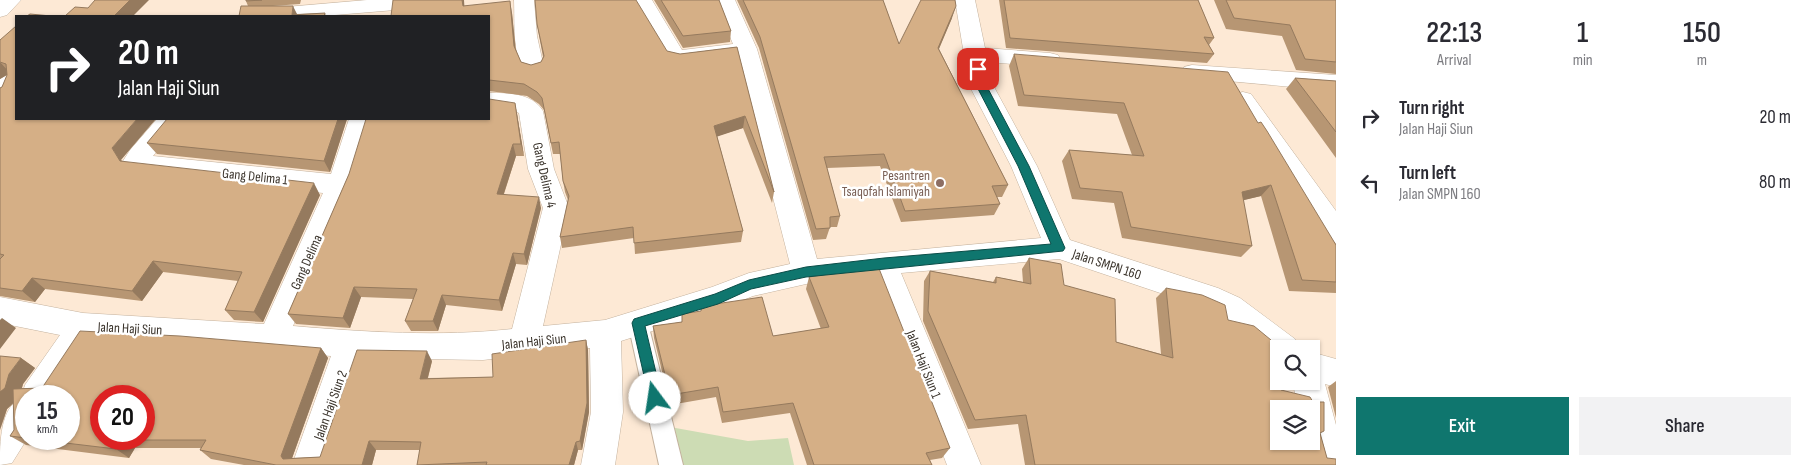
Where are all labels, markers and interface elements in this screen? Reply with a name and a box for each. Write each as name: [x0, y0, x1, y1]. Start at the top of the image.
text: 22:13: [1426, 15, 1482, 51]
text: 1: [1577, 15, 1588, 51]
text: 150: [1683, 15, 1721, 51]
text: 20 m: [118, 32, 179, 75]
icon: right: [35, 35, 100, 100]
pin: [957, 48, 999, 90]
text: Arrival: [1437, 51, 1472, 70]
text: min: [1573, 51, 1593, 70]
text: m: [1697, 51, 1707, 70]
icon: arrive: [964, 55, 992, 83]
text: Jalan Haji Siun: [118, 75, 220, 102]
text: Turn right: [1399, 97, 1464, 120]
icon: right: [1356, 104, 1384, 132]
text: 20 m: [1759, 106, 1791, 129]
text: Jalan Haji Siun: [1399, 120, 1473, 139]
street label: Gang Delima 4: [529, 141, 560, 210]
text: Turn left: [1399, 162, 1456, 185]
street label: Gang Delima 1: [221, 165, 289, 188]
place label: Pesantren Tsaqofah Islamiyah: [842, 167, 930, 200]
icon: left: [1356, 169, 1384, 197]
text: 80 m: [1759, 171, 1791, 194]
marker: Pesantren Tsaqofah Islamiyah: [934, 177, 946, 189]
text: Jalan SMPN 160: [1399, 185, 1481, 204]
street label: Gang Delima: [287, 232, 326, 292]
street label: Jalan SMPN 160: [1069, 245, 1143, 284]
street label: Jalan Haji Siun: [96, 318, 163, 339]
street label: Jalan Haji Siun 1: [902, 327, 945, 401]
street label: Jalan Haji Siun: [500, 330, 567, 353]
map controls: [1270, 340, 1320, 450]
button: search: [1270, 340, 1320, 390]
street label: Jalan Haji Siun 2: [310, 368, 351, 443]
position arrow: [628, 371, 680, 423]
speed limit sign: 20: [90, 385, 155, 450]
text: 15: [37, 396, 58, 427]
button: Exit: [1356, 397, 1569, 455]
button: Share: [1579, 397, 1791, 455]
button: layers: [1270, 400, 1320, 450]
text: km/h: [37, 422, 58, 437]

